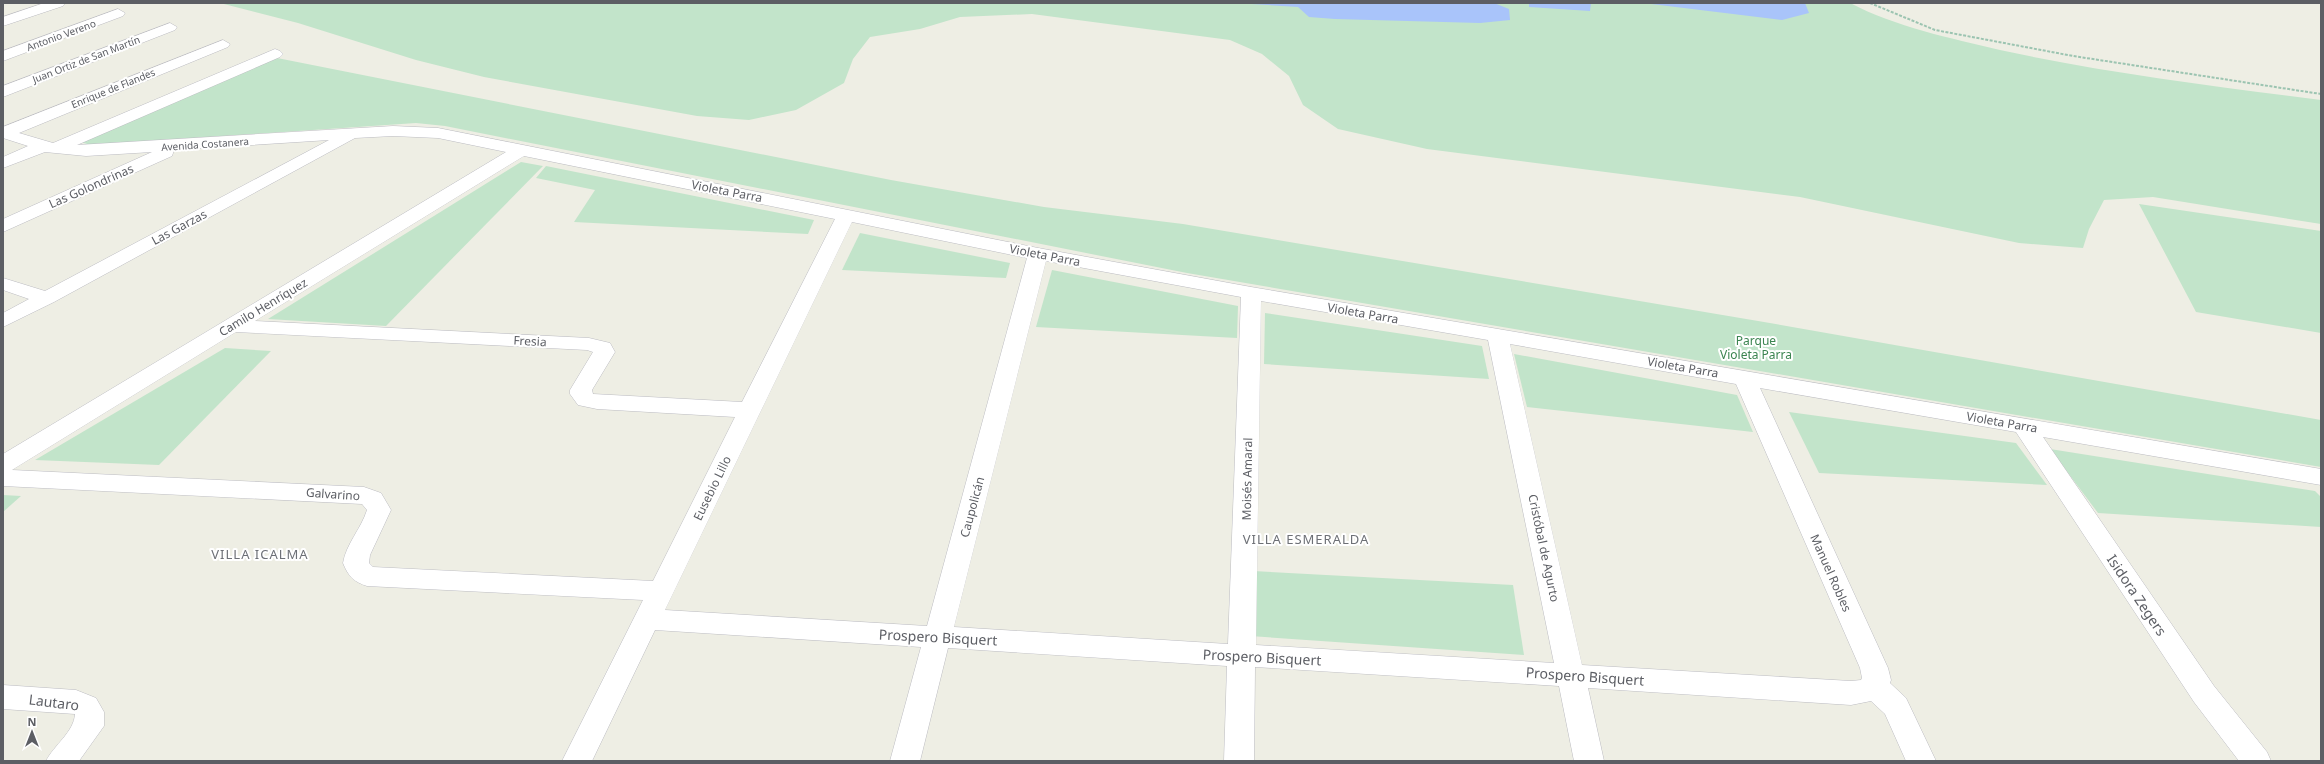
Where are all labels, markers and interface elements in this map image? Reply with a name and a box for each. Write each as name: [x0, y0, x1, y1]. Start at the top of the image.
street label: Antonio Vereno: [24, 16, 98, 54]
street label: Juan Ortiz de San Martín: [29, 32, 142, 86]
street label: Enrique de Flandes: [69, 65, 157, 111]
street label: Avenida Costanera: [161, 134, 249, 154]
street label: Las Golondrinas: [46, 160, 136, 212]
street label: Violeta Parra: [690, 176, 764, 206]
street label: Las Garzas: [148, 205, 210, 249]
street label: Violeta Parra: [1008, 240, 1082, 270]
street label: Camilo Henríquez: [216, 274, 311, 340]
street label: Violeta Parra: [1326, 298, 1400, 328]
street label: Fresia: [513, 332, 547, 350]
park label: Parque Violeta Parra: [1720, 332, 1792, 363]
street label: Violeta Parra: [1646, 352, 1720, 382]
street label: Violeta Parra: [1965, 407, 2039, 437]
street label: Moisés Amaral: [1238, 437, 1256, 521]
street label: Eusebio Lillo: [689, 453, 735, 523]
street label: Caupolicán: [956, 475, 988, 539]
street label: Galvarino: [305, 484, 361, 504]
street label: Cristóbal de Agurto: [1524, 493, 1564, 603]
district label: VILLA ESMERALDA: [1243, 530, 1369, 548]
street label: Manuel Robles: [1806, 532, 1856, 615]
district label: VILLA ICALMA: [211, 545, 309, 563]
street label: Isidora Zegers: [2103, 551, 2171, 640]
street label: Prospero Bisquert: [878, 624, 998, 650]
street label: Prospero Bisquert: [1202, 644, 1322, 670]
street label: Prospero Bisquert: [1525, 662, 1645, 690]
street label: Lautaro: [28, 689, 80, 715]
north arrow: [12, 712, 52, 752]
text: N: [28, 714, 36, 729]

